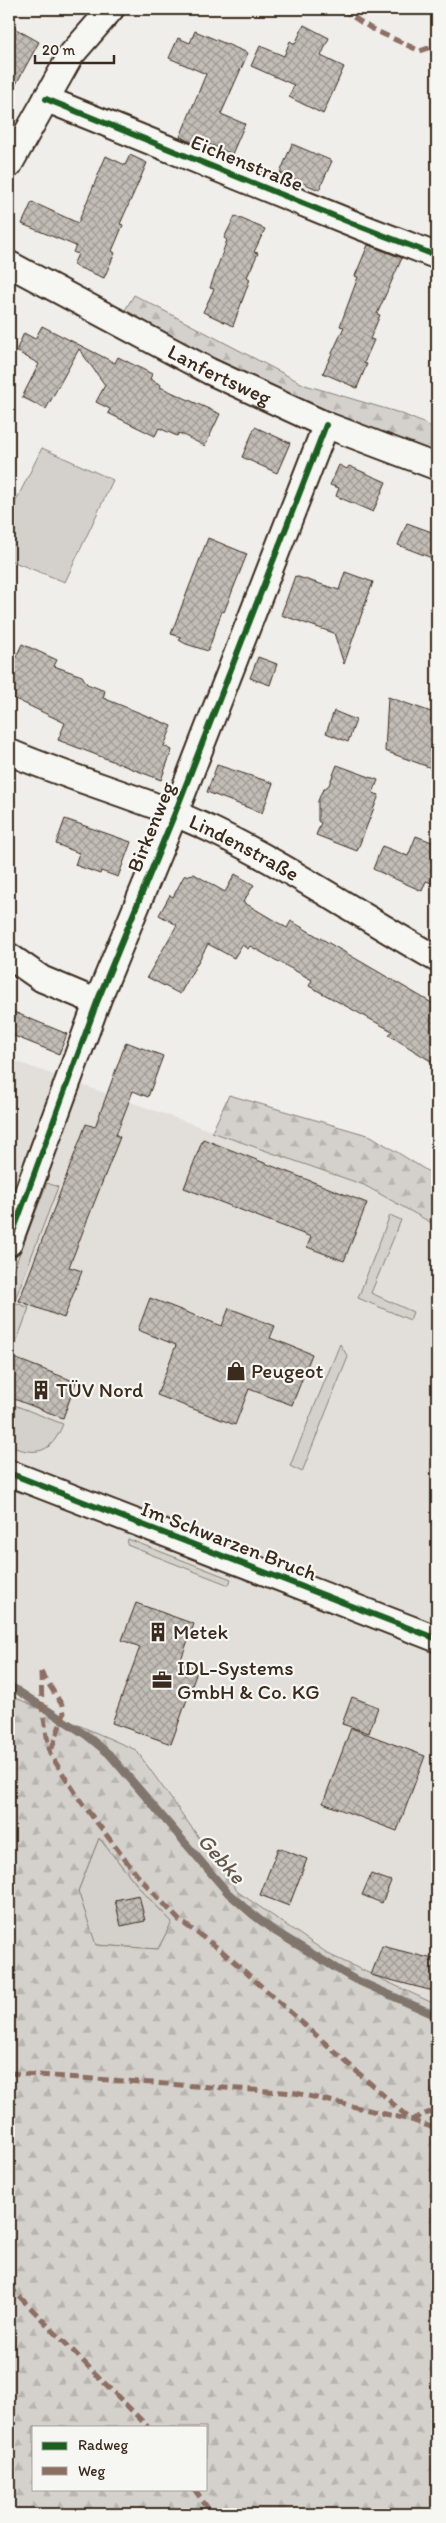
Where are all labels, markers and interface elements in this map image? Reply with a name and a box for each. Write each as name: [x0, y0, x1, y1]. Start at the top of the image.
scale bar: [35, 32, 114, 64]
text: 20 m: [42, 41, 76, 59]
street label: Eichenstraße: [187, 129, 307, 196]
street label: Lanfertsweg: [164, 338, 276, 410]
street label: Birkenweg: [121, 778, 180, 876]
street label: Lindenstraße: [186, 808, 304, 886]
place label: Peugeot: [251, 1358, 323, 1383]
shop icon: Peugeot: [225, 1360, 247, 1382]
place label: TÜV Nord: [56, 1377, 143, 1402]
building icon: TÜV Nord: [30, 1379, 52, 1401]
street label: Im Schwarzen Bruch: [138, 1495, 321, 1586]
place label: Metek: [173, 1619, 228, 1644]
building icon: Metek: [147, 1621, 169, 1643]
place label: IDL-Systems GmbH & Co. KG: [177, 1655, 320, 1704]
office icon: IDL-Systems GmbH & Co. KG: [151, 1669, 173, 1691]
water label: Gebke: [192, 1827, 252, 1890]
legend: [32, 2426, 208, 2490]
text: Radweg: [78, 2436, 128, 2454]
text: Weg: [78, 2462, 105, 2480]

